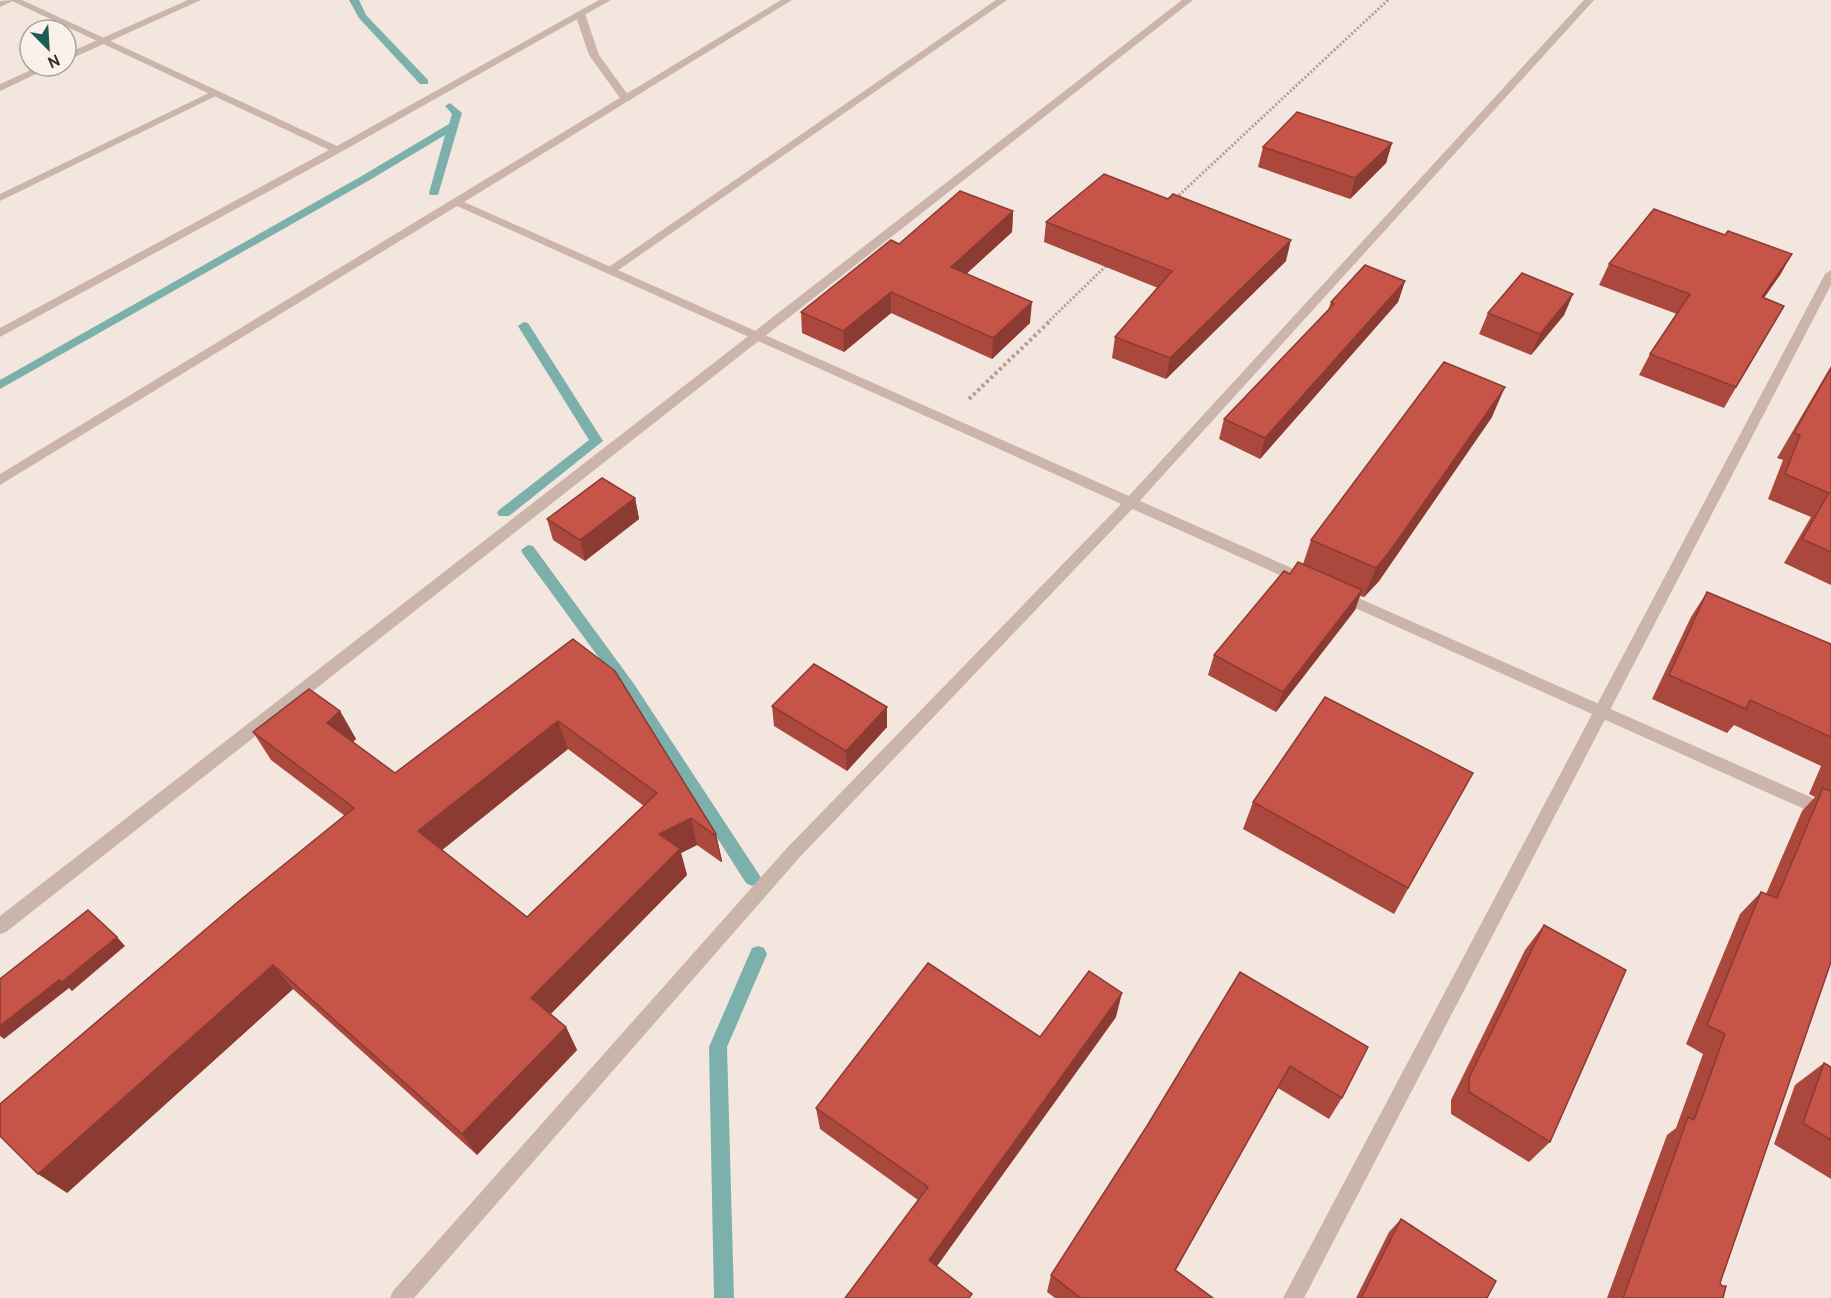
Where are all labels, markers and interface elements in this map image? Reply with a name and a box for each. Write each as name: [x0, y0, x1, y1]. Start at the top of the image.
north arrow: [18, 18, 78, 78]
text: N: [45, 50, 63, 72]

